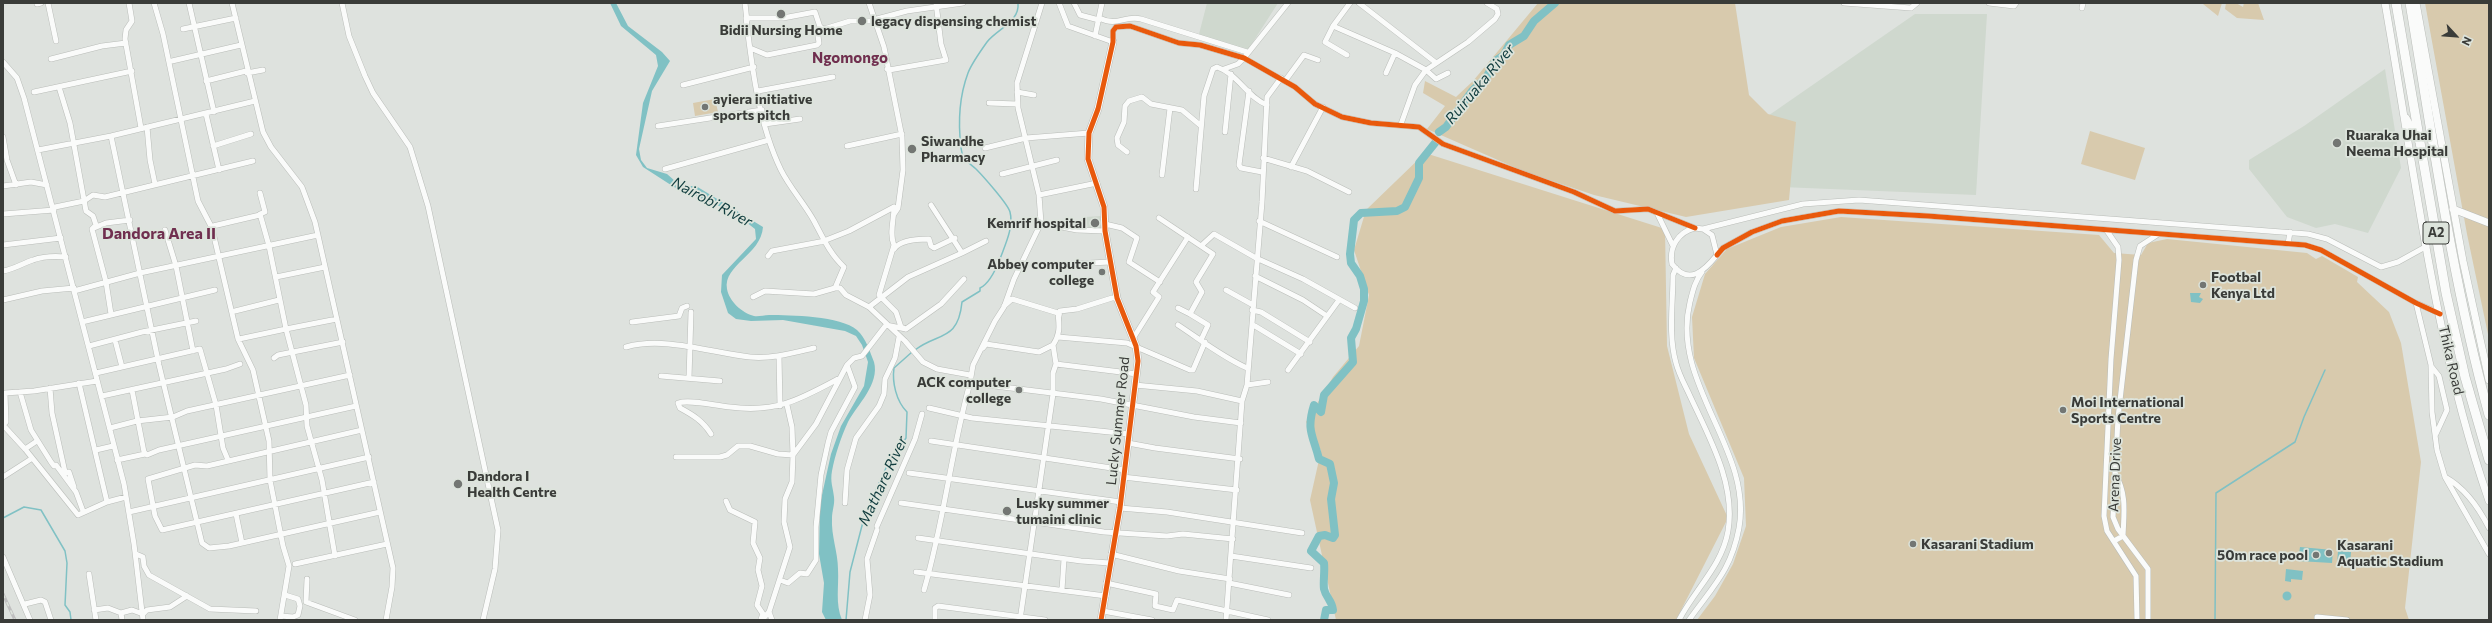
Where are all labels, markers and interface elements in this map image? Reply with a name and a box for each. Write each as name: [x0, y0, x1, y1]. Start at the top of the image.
marker: Bidii Nursing Home: [775, 8, 787, 20]
place label: legacy dispensing chemist: [871, 13, 1036, 29]
marker: legacy dispensing chemist: [856, 15, 868, 27]
north arrow: [2436, 16, 2476, 56]
place label: Bidii Nursing Home: [719, 22, 843, 38]
text: N: [2460, 35, 2475, 48]
water label: Ruiruaka River: [1441, 40, 1519, 128]
district label: Ngomongo: [812, 49, 888, 67]
place label: ayiera initiative sports pitch: [713, 91, 812, 124]
marker: ayiera initiative sports pitch: [700, 102, 710, 112]
place label: Ruaraka Uhai Neema Hospital: [2346, 127, 2448, 160]
place label: Siwandhe Pharmacy: [921, 133, 985, 166]
marker: Ruaraka Uhai Neema Hospital: [2331, 137, 2343, 149]
marker: Siwandhe Pharmacy: [906, 143, 918, 155]
water label: Nairobi River: [669, 173, 755, 231]
place label: Kemrif hospital: [987, 215, 1086, 231]
marker: Kemrif hospital: [1089, 217, 1101, 229]
road number: A2: [2423, 222, 2449, 244]
district label: Dandora Area II: [102, 224, 216, 244]
place label: Abbey computer college: [987, 256, 1094, 288]
marker: Abbey computer college: [1097, 267, 1107, 277]
place label: Footbal Kenya Ltd: [2211, 269, 2275, 302]
marker: Footbal Kenya Ltd: [2198, 280, 2208, 290]
street label: Thika Road: [2435, 324, 2467, 396]
street label: Lucky Summer Road: [1103, 356, 1133, 486]
place label: ACK computer college: [917, 374, 1011, 406]
marker: ACK computer college: [1014, 385, 1024, 395]
place label: Moi International Sports Centre: [2071, 394, 2184, 426]
marker: Moi International Sports Centre: [2058, 405, 2068, 415]
water label: Mathare River: [854, 433, 912, 529]
street label: Arena Drive: [2105, 438, 2125, 512]
place label: Dandora I Health Centre: [467, 468, 557, 500]
marker: Dandora I Health Centre: [452, 478, 464, 490]
place label: Lusky summer tumaini clinic: [1016, 495, 1109, 528]
marker: Lusky summer tumaini clinic: [1001, 505, 1013, 517]
place label: Kasarani Stadium: [1921, 536, 2034, 552]
place label: Kasarani Aquatic Stadium: [2337, 537, 2443, 570]
marker: Kasarani Stadium: [1908, 539, 1918, 549]
place label: 50m race pool: [2217, 547, 2308, 563]
marker: Kasarani Aquatic Stadium: [2324, 548, 2334, 558]
marker: 50m race pool: [2311, 550, 2321, 560]

